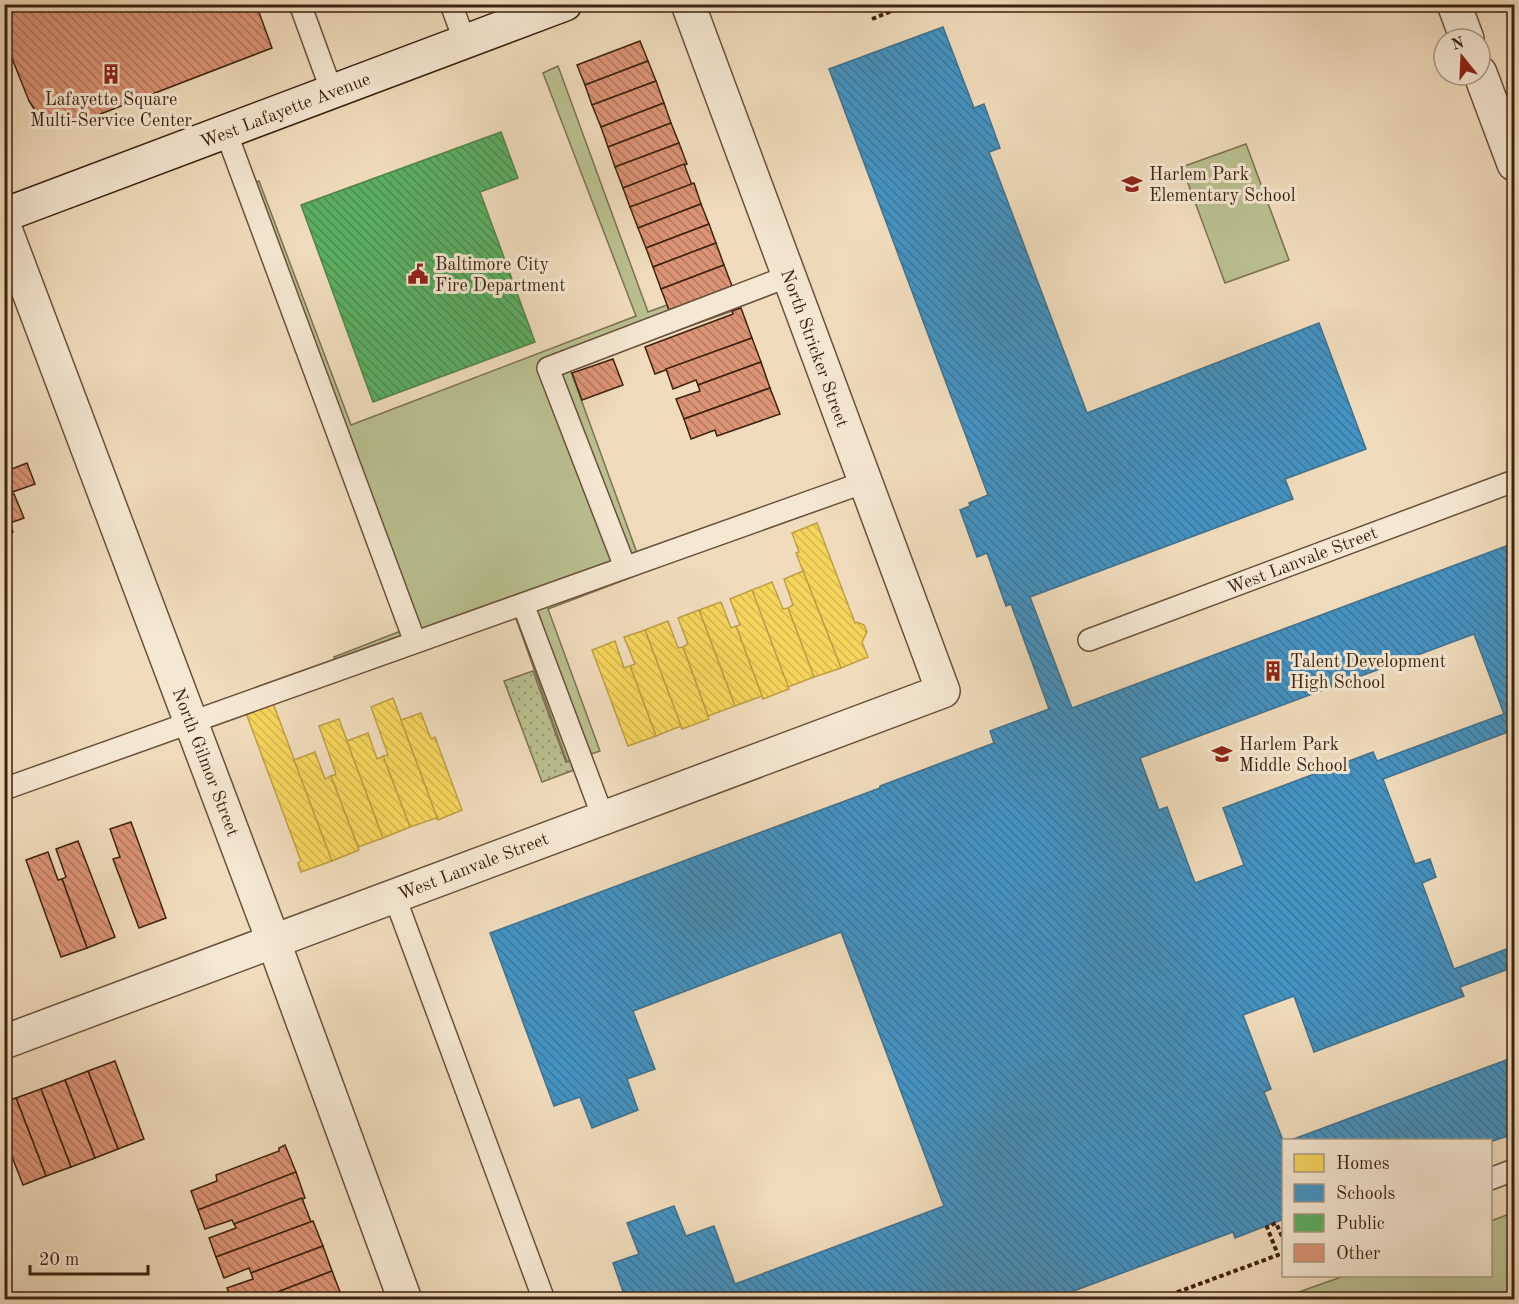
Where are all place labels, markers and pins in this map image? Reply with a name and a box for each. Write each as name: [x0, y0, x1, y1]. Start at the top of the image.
building icon: Lafayette Square Multi-Service Center: [99, 62, 123, 86]
place label: Lafayette Square Multi-Service Center: [30, 91, 193, 130]
place label: Harlem Park Elementary School: [1149, 166, 1296, 205]
school or university icon: Harlem Park Elementary School: [1120, 172, 1144, 196]
place label: Baltimore City Fire Department: [435, 256, 566, 295]
public building icon: Baltimore City Fire Department: [406, 262, 430, 286]
place label: Talent Development High School: [1290, 653, 1446, 692]
building icon: Talent Development High School: [1261, 659, 1285, 683]
place label: Harlem Park Middle School: [1239, 736, 1348, 775]
school or university icon: Harlem Park Middle School: [1210, 742, 1234, 766]

